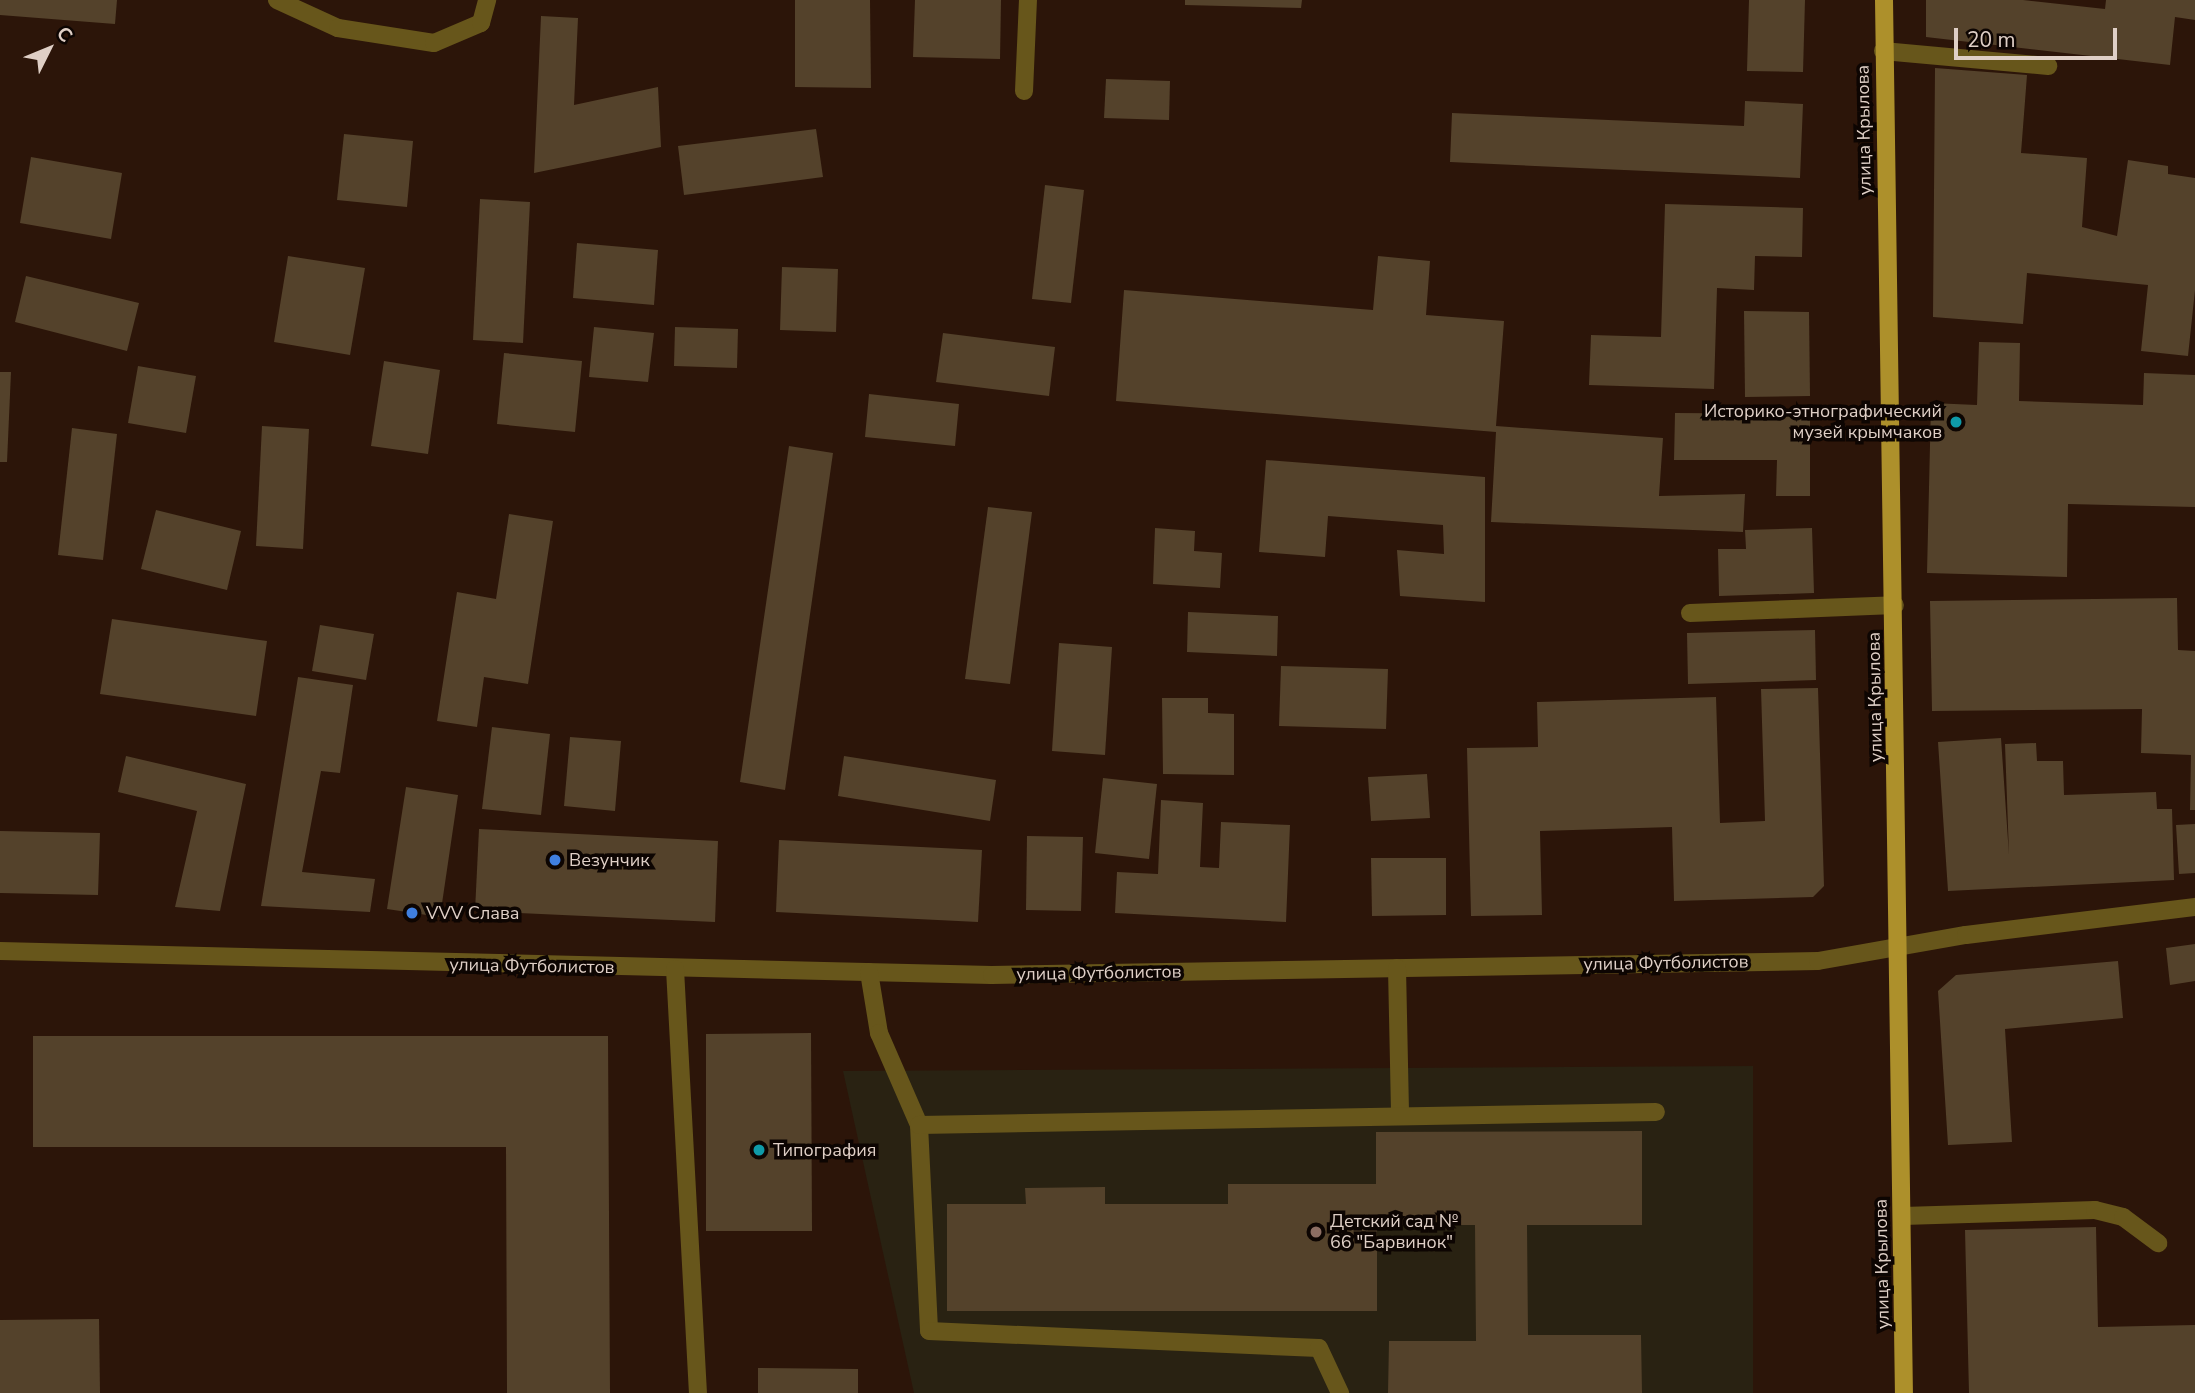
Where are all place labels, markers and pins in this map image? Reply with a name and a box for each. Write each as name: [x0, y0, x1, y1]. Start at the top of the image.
place label: Историко-этнографический музей крымчаков: [1704, 401, 1942, 444]
marker: Историко-этнографический музей крымчаков: [1948, 414, 1964, 430]
place label: Везунчик: [569, 849, 650, 871]
marker: Везунчик: [547, 852, 563, 868]
place label: VVV Слава: [426, 902, 520, 924]
marker: VVV Слава: [404, 905, 420, 921]
place label: Типография: [773, 1139, 876, 1161]
marker: Типография: [751, 1142, 767, 1158]
place label: Детский сад № 66 "Барвинок": [1330, 1211, 1458, 1254]
marker: Детский сад № 66 "Барвинок": [1308, 1224, 1324, 1240]

